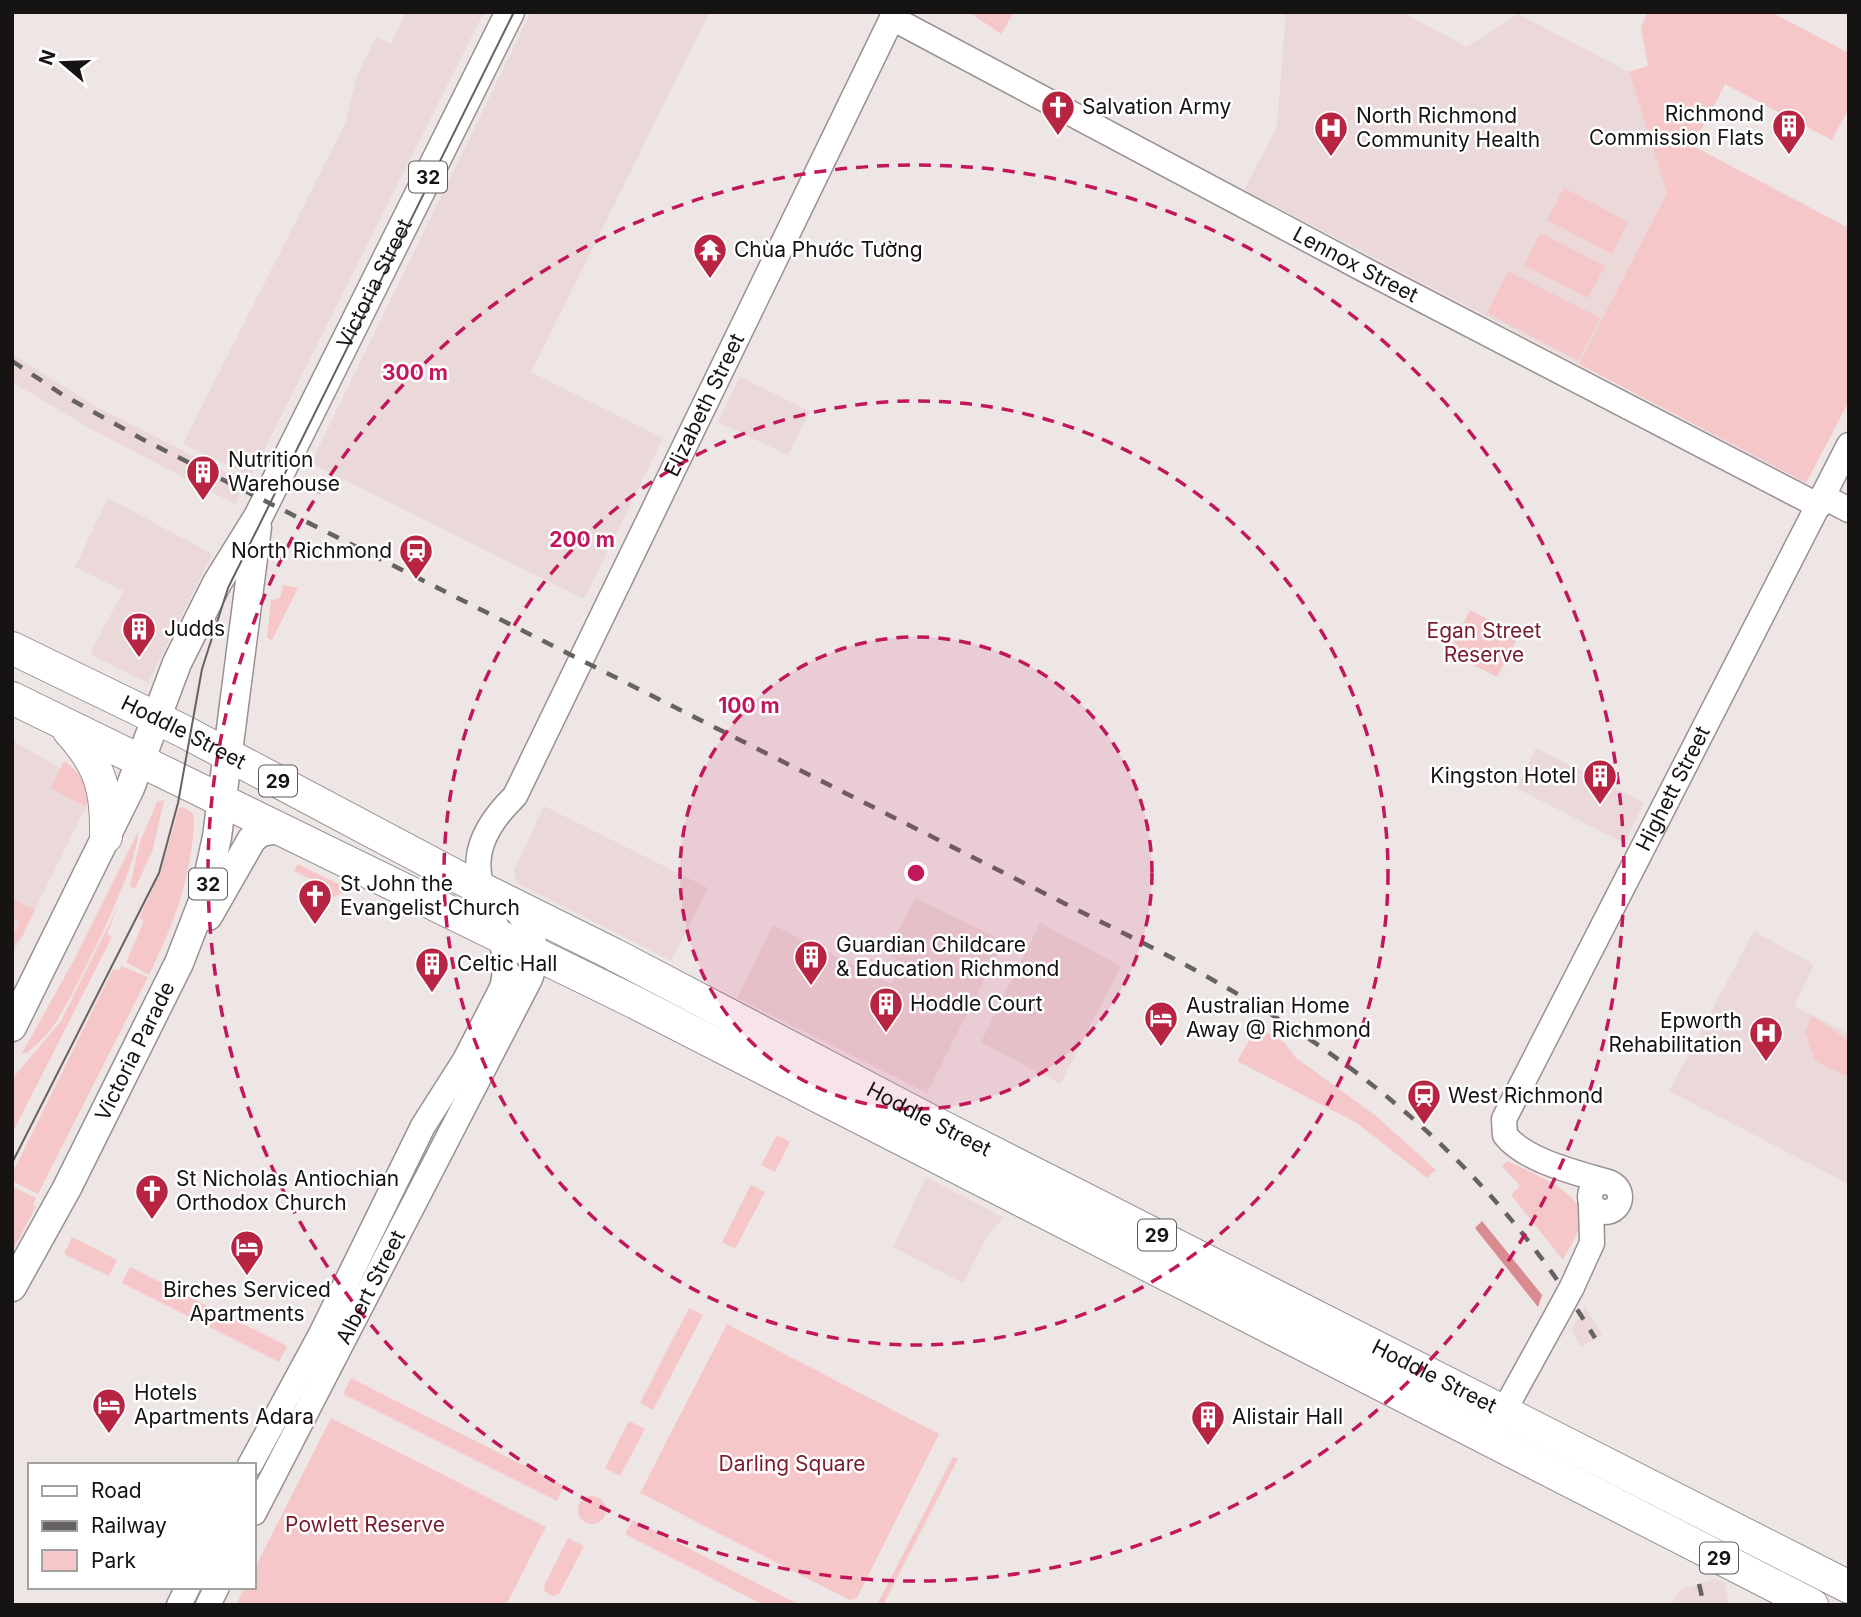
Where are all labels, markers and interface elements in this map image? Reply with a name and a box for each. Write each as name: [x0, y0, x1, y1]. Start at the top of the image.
north arrow: [28, 28, 98, 98]
text: N: [34, 47, 61, 68]
church icon: Salvation Army: [1039, 88, 1077, 137]
place label: Salvation Army: [1082, 94, 1232, 119]
place label: Richmond Commission Flats: [1589, 101, 1764, 150]
place label: North Richmond Community Health: [1356, 103, 1540, 152]
building icon: Richmond Commission Flats: [1770, 107, 1808, 156]
hospital icon: North Richmond Community Health: [1312, 109, 1350, 158]
road number: 32: [409, 162, 447, 192]
street label: Victoria Street: [331, 215, 417, 352]
street label: Lennox Street: [1289, 221, 1423, 307]
temple icon: Chùa Phước Tường: [691, 231, 729, 280]
place label: Chùa Phước Tường: [734, 237, 923, 262]
street label: Elizabeth Street: [659, 329, 749, 480]
text: 300 m: [382, 360, 448, 385]
place label: Nutrition Warehouse: [228, 447, 340, 496]
building icon: Nutrition Warehouse: [184, 453, 222, 502]
text: 200 m: [549, 527, 615, 552]
station icon: North Richmond: [397, 532, 435, 581]
place label: North Richmond: [231, 538, 392, 563]
building icon: Judds: [120, 610, 158, 659]
place label: Judds: [164, 616, 225, 641]
park label: Egan Street Reserve: [1427, 618, 1542, 667]
street label: Hoddle Street: [117, 690, 250, 774]
text: 100 m: [718, 693, 780, 718]
street label: Highett Street: [1630, 722, 1715, 855]
building icon: Kingston Hotel: [1581, 757, 1619, 806]
place label: Kingston Hotel: [1430, 763, 1576, 788]
road number: 29: [259, 766, 297, 796]
centre of rings: [904, 861, 928, 885]
road number: 32: [189, 869, 227, 900]
place label: St John the Evangelist Church: [340, 871, 520, 920]
church icon: St John the Evangelist Church: [296, 877, 334, 926]
place label: Guardian Childcare & Education Richmond: [836, 932, 1059, 981]
building icon: Guardian Childcare & Education Richmond: [792, 938, 830, 987]
building icon: Celtic Hall: [413, 945, 451, 994]
place label: Celtic Hall: [457, 951, 557, 976]
street label: Victoria Parade: [90, 977, 180, 1125]
building icon: Hoddle Court: [867, 985, 905, 1034]
place label: Hoddle Court: [910, 991, 1043, 1016]
place label: Australian Home Away @ Richmond: [1186, 993, 1371, 1042]
hotel icon: Australian Home Away @ Richmond: [1142, 999, 1180, 1048]
place label: Epworth Rehabilitation: [1609, 1008, 1742, 1057]
hospital icon: Epworth Rehabilitation: [1747, 1014, 1785, 1063]
street label: Hoddle Street: [863, 1077, 995, 1161]
station icon: West Richmond: [1405, 1077, 1443, 1126]
place label: West Richmond: [1448, 1083, 1603, 1108]
place label: St Nicholas Antiochian Orthodox Church: [176, 1166, 399, 1215]
church icon: St Nicholas Antiochian Orthodox Church: [133, 1172, 171, 1221]
road number: 29: [1138, 1219, 1176, 1250]
street label: Albert Street: [330, 1226, 410, 1348]
hotel icon: Birches Serviced Apartments: [228, 1228, 266, 1277]
place label: Birches Serviced Apartments: [163, 1277, 331, 1326]
street label: Hoddle Street: [1368, 1334, 1501, 1418]
place label: Hotels Apartments Adara: [134, 1380, 314, 1429]
hotel icon: Hotels Apartments Adara: [90, 1386, 128, 1435]
building icon: Alistair Hall: [1189, 1398, 1227, 1447]
place label: Alistair Hall: [1232, 1404, 1343, 1429]
park label: Darling Square: [719, 1451, 865, 1476]
legend: [28, 1463, 256, 1589]
text: Road: [91, 1478, 142, 1503]
park label: Powlett Reserve: [285, 1512, 445, 1537]
text: Railway: [91, 1513, 167, 1538]
road number: 29: [1700, 1542, 1738, 1574]
text: Park: [91, 1548, 136, 1573]

